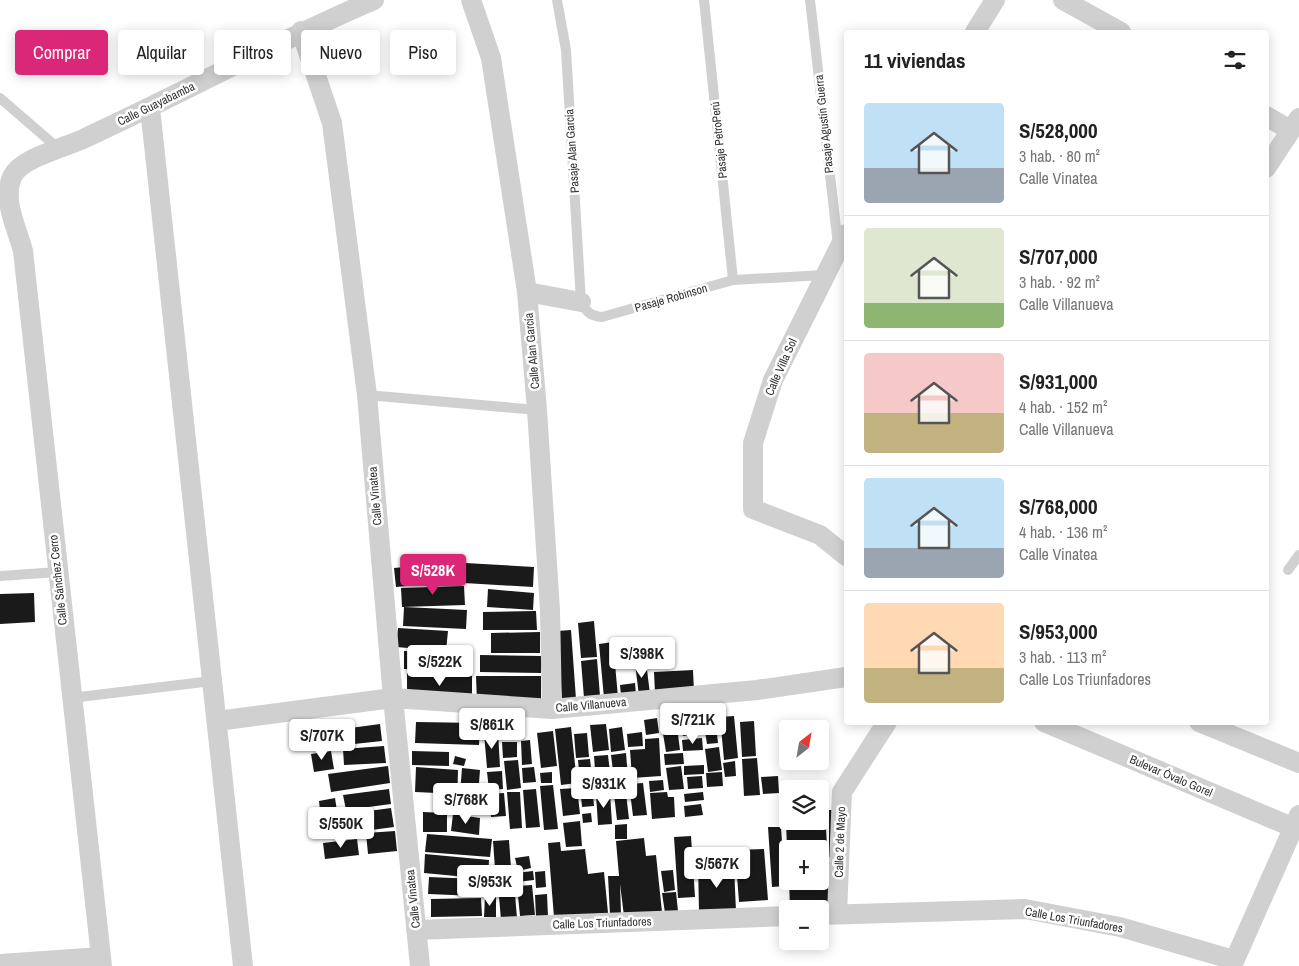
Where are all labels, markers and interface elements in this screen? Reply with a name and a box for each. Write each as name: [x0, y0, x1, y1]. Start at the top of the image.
chip: Comprar: [15, 30, 108, 75]
chip: Alquilar: [118, 30, 204, 75]
chip: Filtros: [214, 30, 291, 75]
chip: Nuevo: [301, 30, 380, 75]
chip: Piso: [390, 30, 456, 75]
text: 11 viviendas: [864, 46, 966, 75]
icon: filters: [1221, 46, 1249, 74]
street label: Pasaje Agustín Guerra: [811, 73, 837, 174]
street label: Calle Guayabamba: [115, 78, 198, 130]
street label: Pasaje PetroPerú: [707, 101, 731, 179]
street label: Pasaje Alan García: [561, 108, 583, 194]
text: S/528,000: [1019, 116, 1098, 145]
icon: home: [904, 123, 964, 183]
text: 3 hab. · 80 m²: [1019, 145, 1100, 167]
text: Calle Vinatea: [1019, 167, 1098, 189]
text: S/707,000: [1019, 242, 1098, 271]
icon: home: [904, 248, 964, 308]
text: 3 hab. · 92 m²: [1019, 271, 1100, 293]
street label: Pasaje Robinson: [633, 280, 709, 316]
text: Calle Villanueva: [1019, 293, 1114, 315]
street label: Calle Alan García: [521, 312, 543, 390]
street label: Calle Villa Sol: [761, 336, 801, 398]
text: S/931,000: [1019, 367, 1098, 396]
icon: home: [904, 373, 964, 433]
text: 4 hab. · 152 m²: [1019, 396, 1107, 418]
text: Calle Villanueva: [1019, 418, 1114, 440]
street label: Calle Vinatea: [364, 465, 386, 526]
text: S/768,000: [1019, 492, 1098, 521]
icon: home: [904, 498, 964, 558]
text: 4 hab. · 136 m²: [1019, 521, 1107, 543]
street label: Calle Sánchez Cerro: [45, 534, 71, 626]
text: Calle Vinatea: [1019, 543, 1098, 565]
pin: S/528K: [392, 554, 474, 596]
text: S/528K: [411, 559, 455, 581]
text: S/953,000: [1019, 617, 1098, 646]
icon: home: [904, 623, 964, 683]
pin: S/398K: [601, 636, 683, 679]
text: S/398K: [620, 642, 664, 664]
pin: S/522K: [399, 644, 481, 687]
text: 3 hab. · 113 m²: [1019, 646, 1106, 668]
text: S/522K: [418, 650, 462, 672]
text: Calle Los Triunfadores: [1019, 668, 1151, 690]
street label: Calle Villanueva: [555, 694, 628, 716]
pin: S/721K: [652, 702, 734, 745]
pin: S/861K: [451, 708, 533, 750]
text: S/721K: [671, 708, 715, 730]
text: S/861K: [470, 713, 514, 735]
pin: S/707K: [281, 718, 363, 761]
north arrow: [779, 720, 829, 770]
map controls: [779, 720, 829, 950]
text: S/707K: [300, 724, 344, 746]
street label: Bulevar Óvalo Gorel: [1127, 751, 1215, 801]
pin: S/931K: [563, 766, 645, 809]
text: S/931K: [582, 772, 626, 794]
button: layers: [779, 780, 829, 830]
pin: S/768K: [425, 782, 507, 825]
text: S/768K: [444, 788, 488, 810]
pin: S/550K: [300, 806, 382, 849]
street label: Calle 2 de Mayo: [831, 806, 849, 878]
text: S/550K: [319, 812, 363, 834]
button: +: [779, 840, 829, 890]
pin: S/567K: [676, 846, 758, 889]
text: S/567K: [695, 852, 739, 874]
pin: S/953K: [449, 864, 531, 907]
street label: Calle Vinatea: [402, 868, 424, 929]
text: S/953K: [468, 870, 512, 892]
button: −: [779, 900, 829, 950]
street label: Calle Los Triunfadores: [1024, 904, 1124, 936]
street label: Calle Los Triunfadores: [552, 913, 652, 933]

